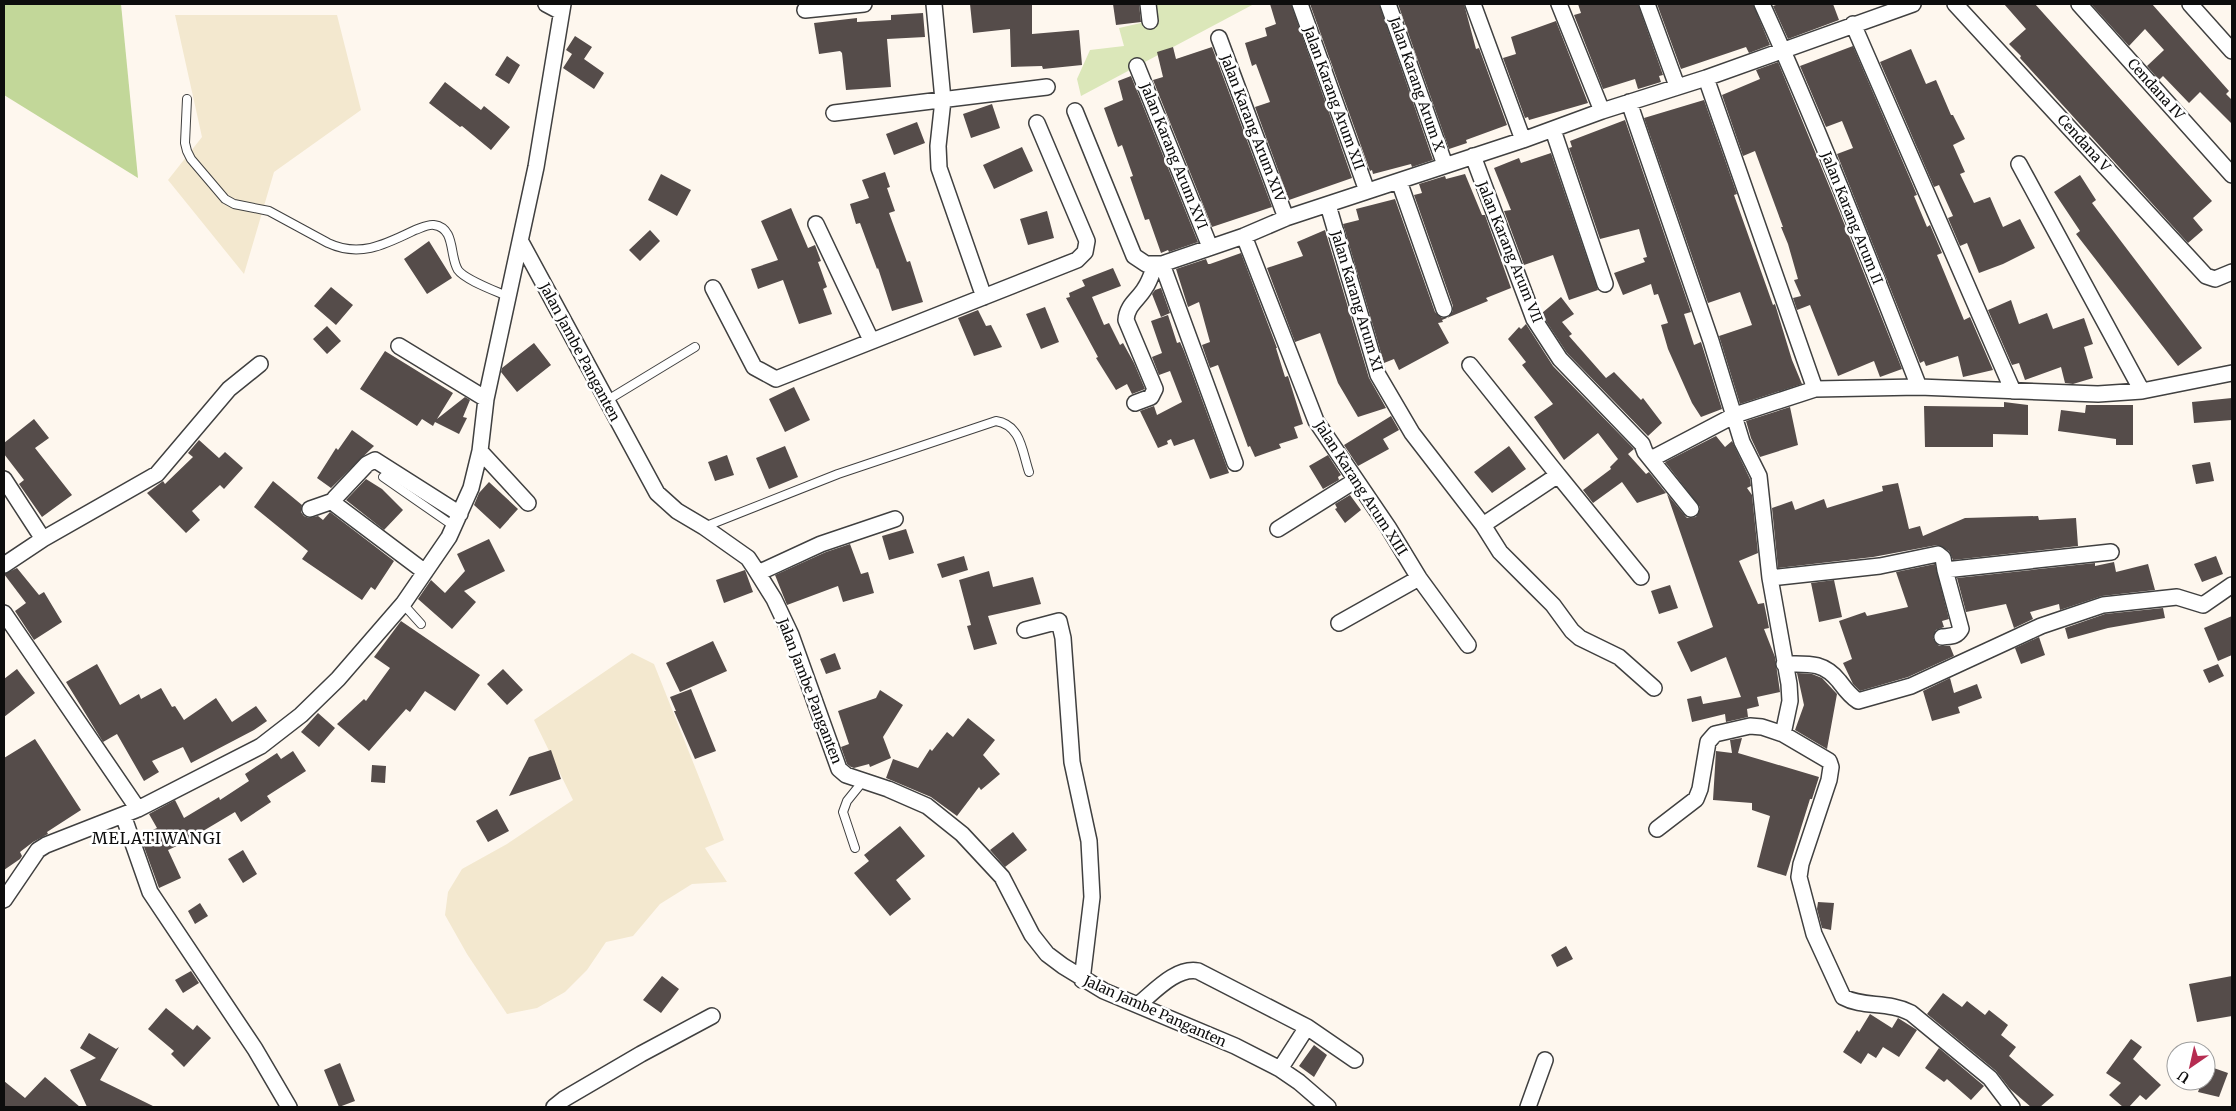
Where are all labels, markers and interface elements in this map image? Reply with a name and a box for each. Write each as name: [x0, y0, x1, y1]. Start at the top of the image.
street label: Jalan Karang Arum X: [1385, 13, 1448, 154]
street label: Jalan Karang Arum XII: [1299, 23, 1368, 172]
street label: Jalan Karang Arum XIV: [1216, 51, 1290, 205]
street label: Cendana IV: [2124, 55, 2189, 124]
street label: Jalan Karang Arum XVI: [1136, 79, 1212, 232]
street label: Cendana V: [2054, 111, 2115, 176]
street label: Jalan Karang Arum II: [1817, 148, 1887, 287]
street label: Jalan Karang Arum VII: [1473, 178, 1547, 325]
street label: Jalan Karang Arum XI: [1327, 227, 1387, 374]
street label: Jalan Jambe Panganten: [535, 279, 624, 424]
street label: Jalan Karang Arum XIII: [1310, 416, 1411, 559]
street label: Jalan Jambe Panganten: [774, 615, 846, 766]
district label: MELATIWANGI: [92, 828, 222, 848]
street label: Jalan Jambe Panganten: [1080, 971, 1229, 1051]
north arrow: [2166, 1041, 2216, 1091]
text: U: [2174, 1066, 2193, 1087]

